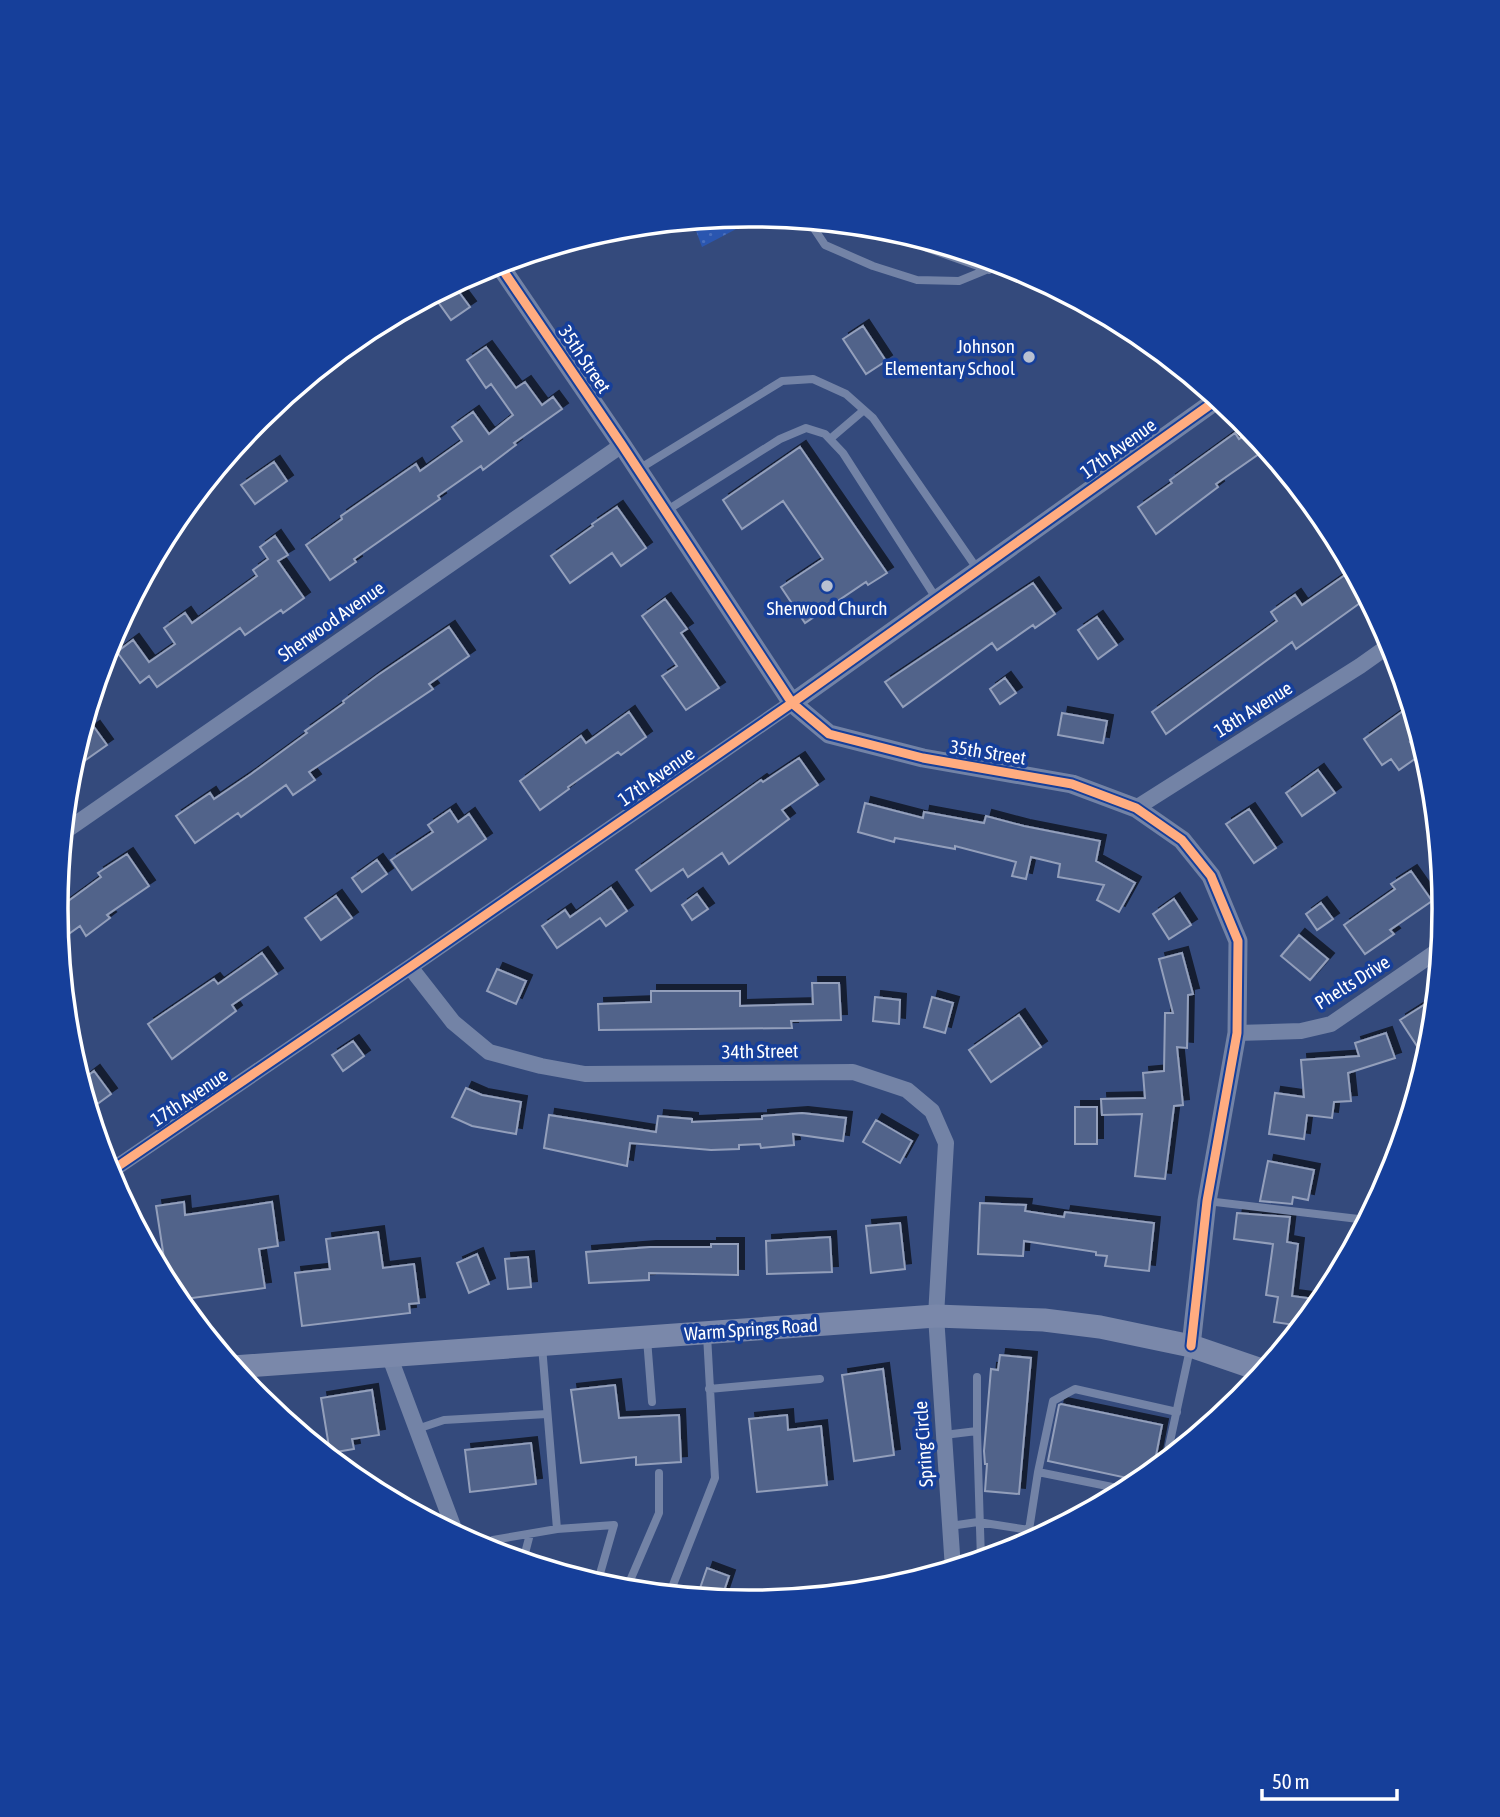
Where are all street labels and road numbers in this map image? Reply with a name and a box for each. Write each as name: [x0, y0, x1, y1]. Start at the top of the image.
street label: 35th Street: [554, 321, 616, 397]
street label: 17th Avenue: [1076, 413, 1160, 483]
street label: Sherwood Avenue: [274, 576, 388, 666]
street label: 18th Avenue: [1210, 676, 1296, 742]
street label: 35th Street: [948, 735, 1028, 769]
street label: 17th Avenue: [614, 742, 698, 810]
street label: Phelts Drive: [1311, 950, 1393, 1014]
street label: 34th Street: [721, 1039, 799, 1063]
street label: 17th Avenue: [146, 1063, 232, 1131]
street label: Warm Springs Road: [683, 1313, 819, 1345]
street label: Spring Circle: [909, 1400, 937, 1488]

